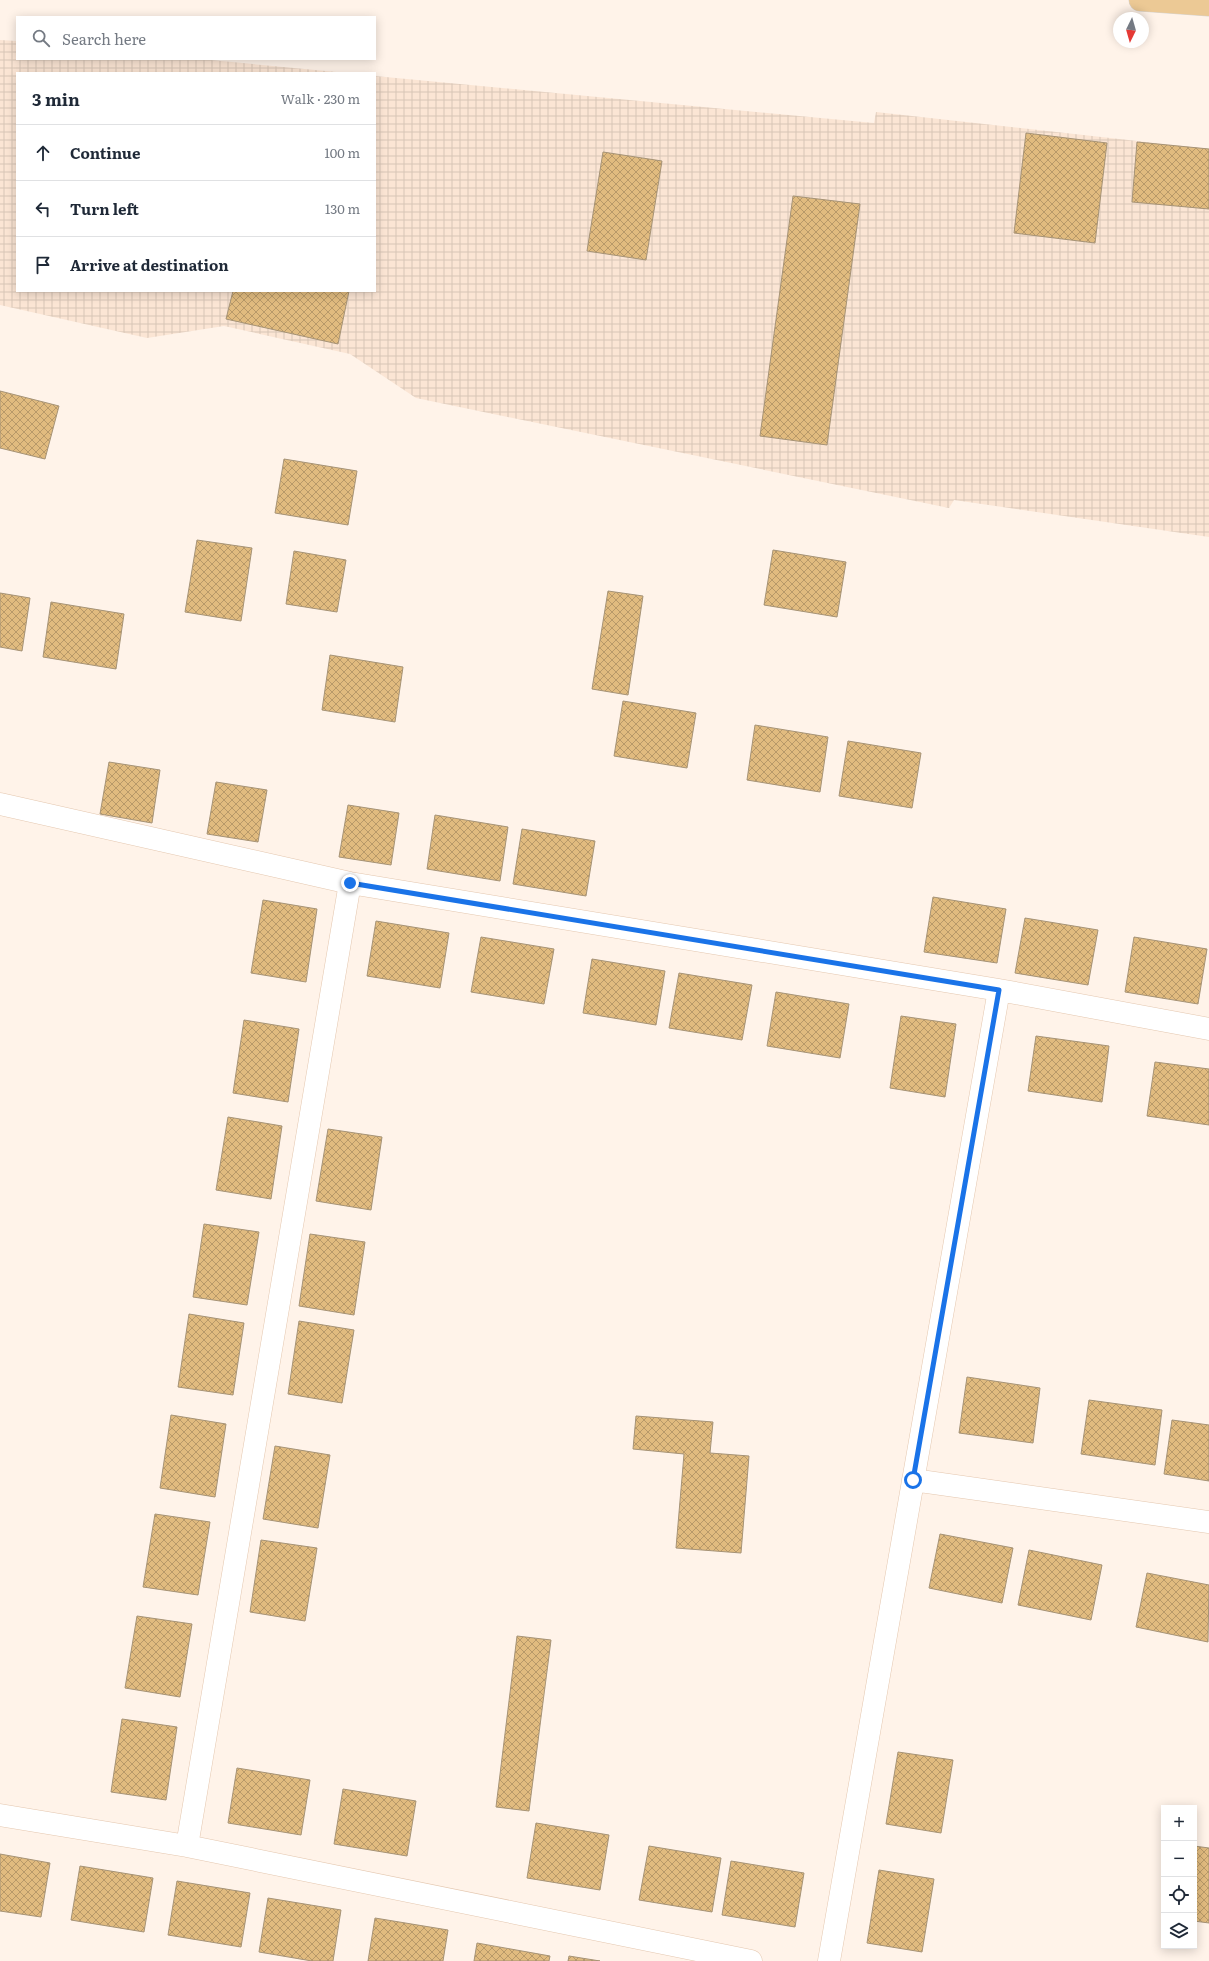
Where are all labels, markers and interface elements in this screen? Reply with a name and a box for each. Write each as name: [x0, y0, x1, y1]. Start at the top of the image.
north arrow: [1113, 12, 1149, 48]
search box: [16, 16, 376, 60]
icon: search: [30, 27, 52, 49]
text: Search here: [62, 27, 146, 50]
text: 3 min: [32, 86, 80, 111]
text: Walk · 230 m: [281, 89, 360, 108]
text: Continue: [70, 141, 140, 164]
icon: ahead: [32, 142, 54, 164]
text: 100 m: [324, 143, 360, 162]
text: Turn left: [70, 197, 139, 220]
icon: left: [32, 198, 54, 220]
text: 130 m: [325, 199, 360, 218]
text: Arrive at destination: [70, 253, 229, 276]
icon: arrive: [32, 254, 54, 276]
route end: [341, 874, 359, 892]
route start: [904, 1471, 922, 1489]
map controls: [1161, 1805, 1197, 1949]
button: +: [1161, 1805, 1197, 1841]
button: −: [1161, 1841, 1197, 1877]
button: locate: [1161, 1877, 1197, 1913]
button: layers: [1161, 1913, 1197, 1949]

